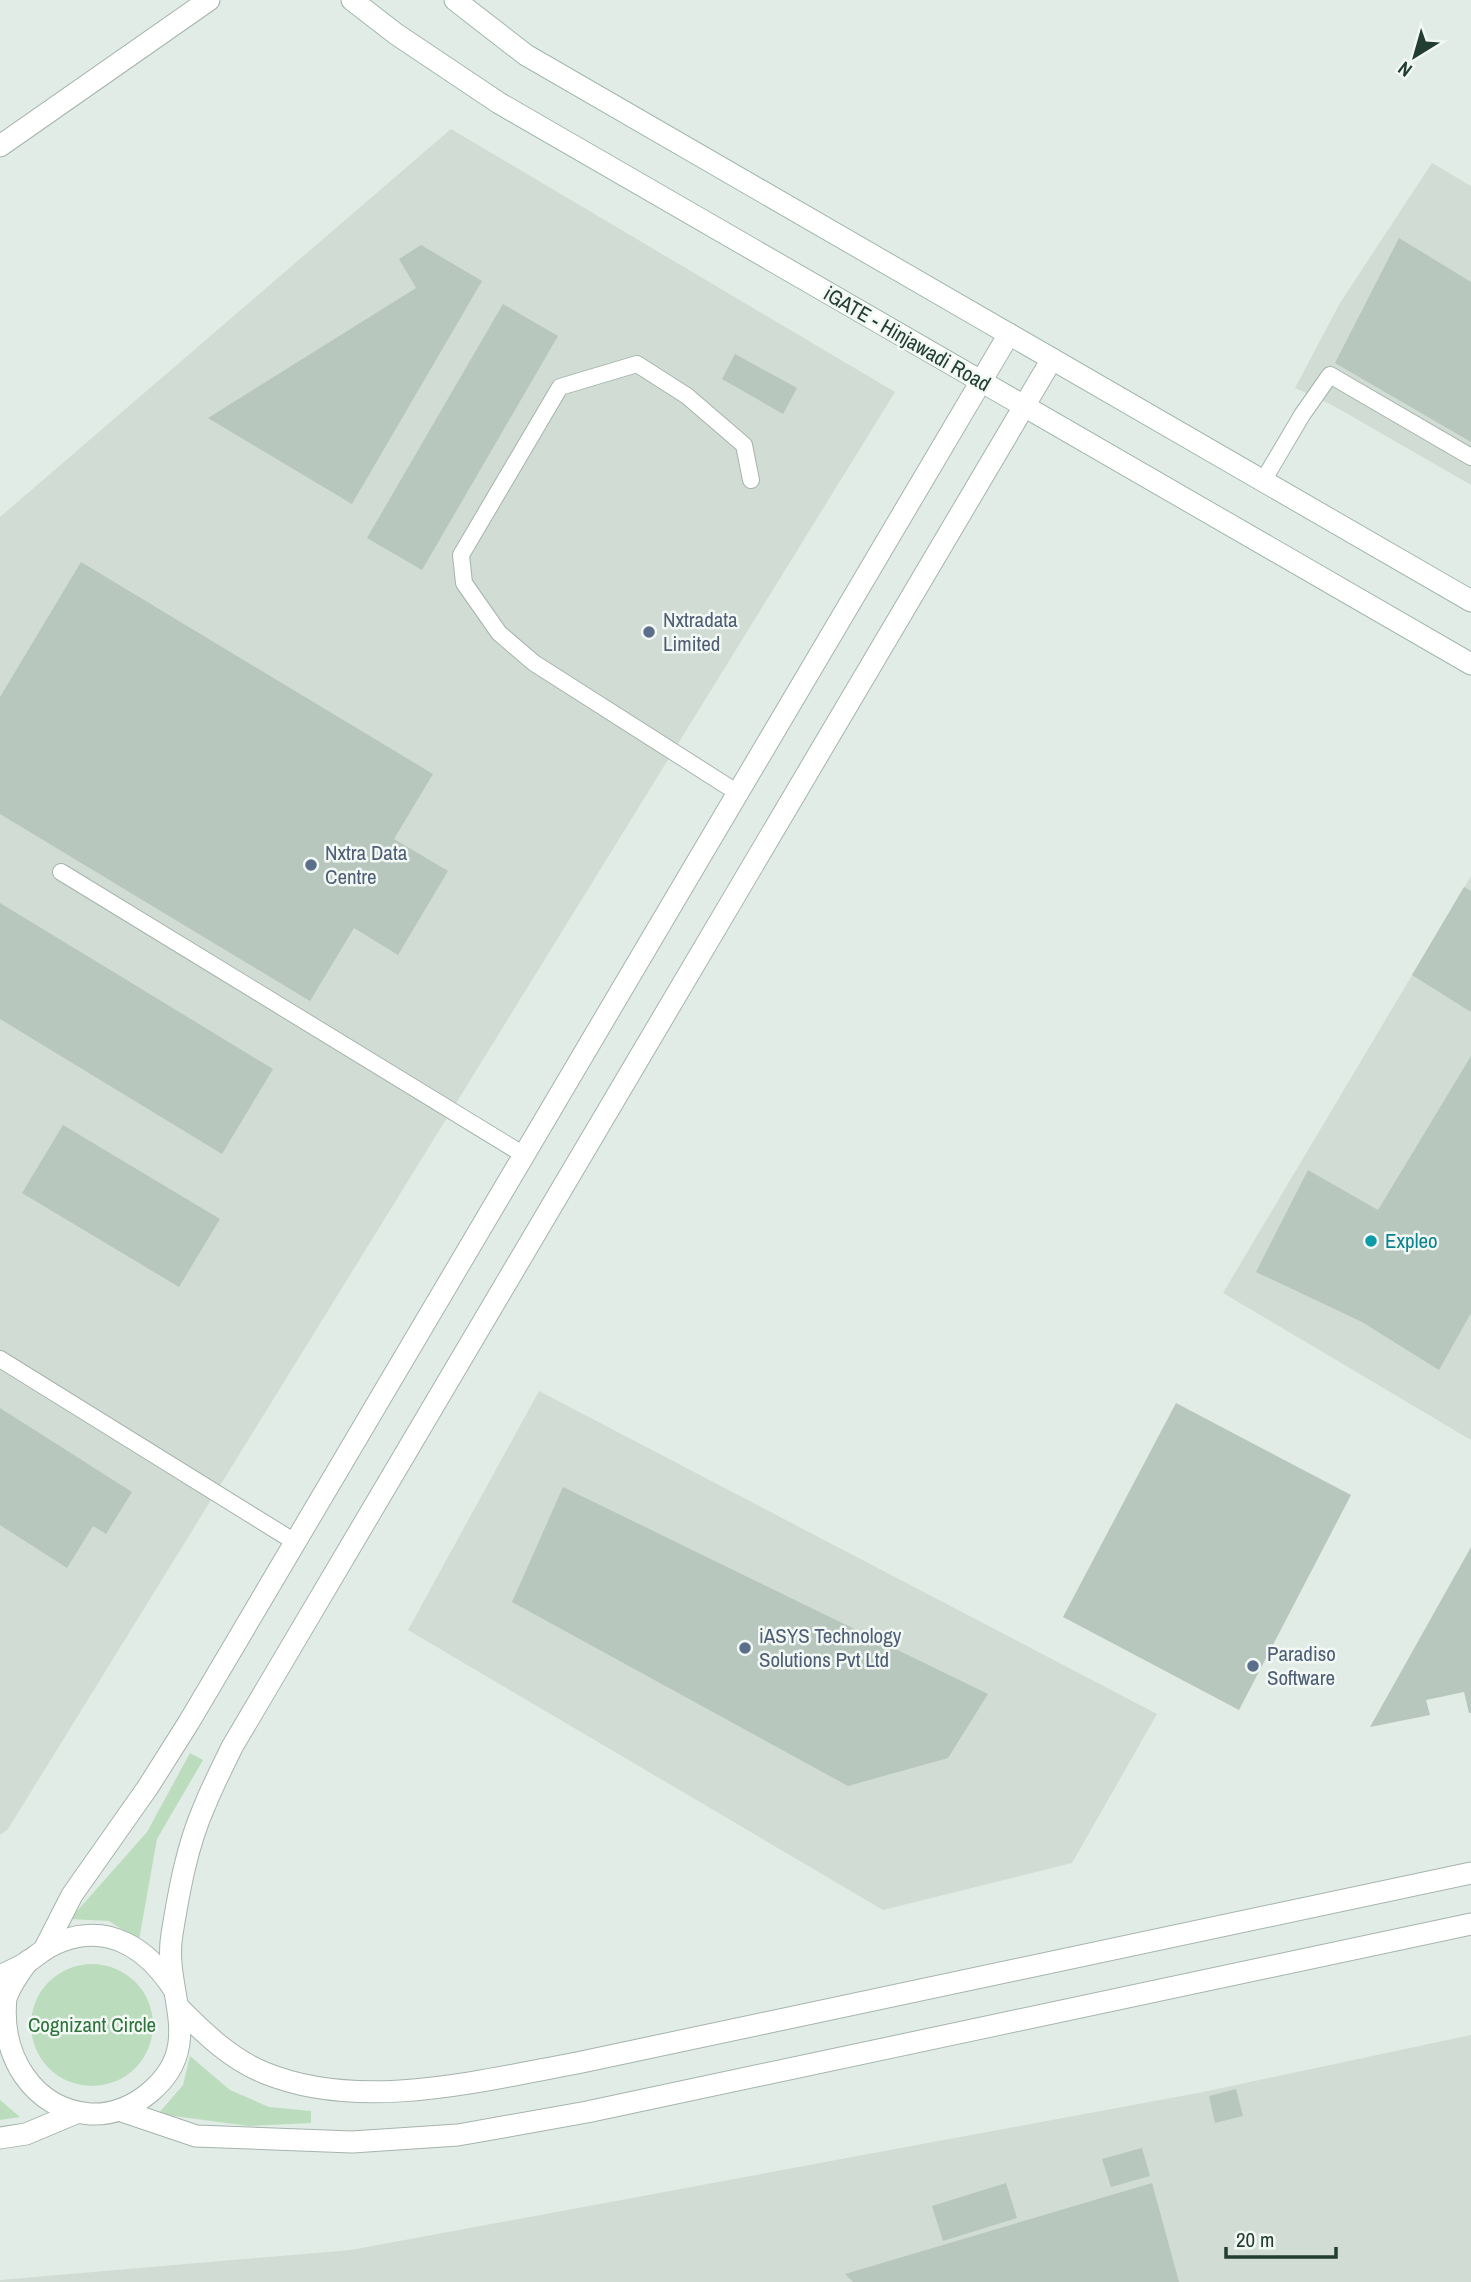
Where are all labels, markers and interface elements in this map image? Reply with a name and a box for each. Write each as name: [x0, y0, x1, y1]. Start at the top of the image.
north arrow: [1380, 21, 1450, 91]
text: N: [1392, 56, 1417, 83]
street label: iGATE - Hinjawadi Road: [818, 279, 996, 398]
place label: Nxtradata Limited: [663, 605, 738, 658]
marker: Nxtradata Limited: [641, 624, 657, 640]
place label: Nxtra Data Centre: [325, 838, 408, 891]
marker: Nxtra Data Centre: [303, 857, 319, 873]
place label: Expleo: [1385, 1226, 1438, 1255]
marker: Expleo: [1363, 1233, 1379, 1249]
place label: iASYS Technology Solutions Pvt Ltd: [759, 1621, 902, 1674]
place label: Paradiso Software: [1267, 1639, 1336, 1692]
marker: iASYS Technology Solutions Pvt Ltd: [737, 1640, 753, 1656]
marker: Paradiso Software: [1245, 1658, 1261, 1674]
park label: Cognizant Circle: [28, 2010, 156, 2039]
scale bar: [1226, 2216, 1336, 2260]
text: 20 m: [1236, 2225, 1274, 2254]

